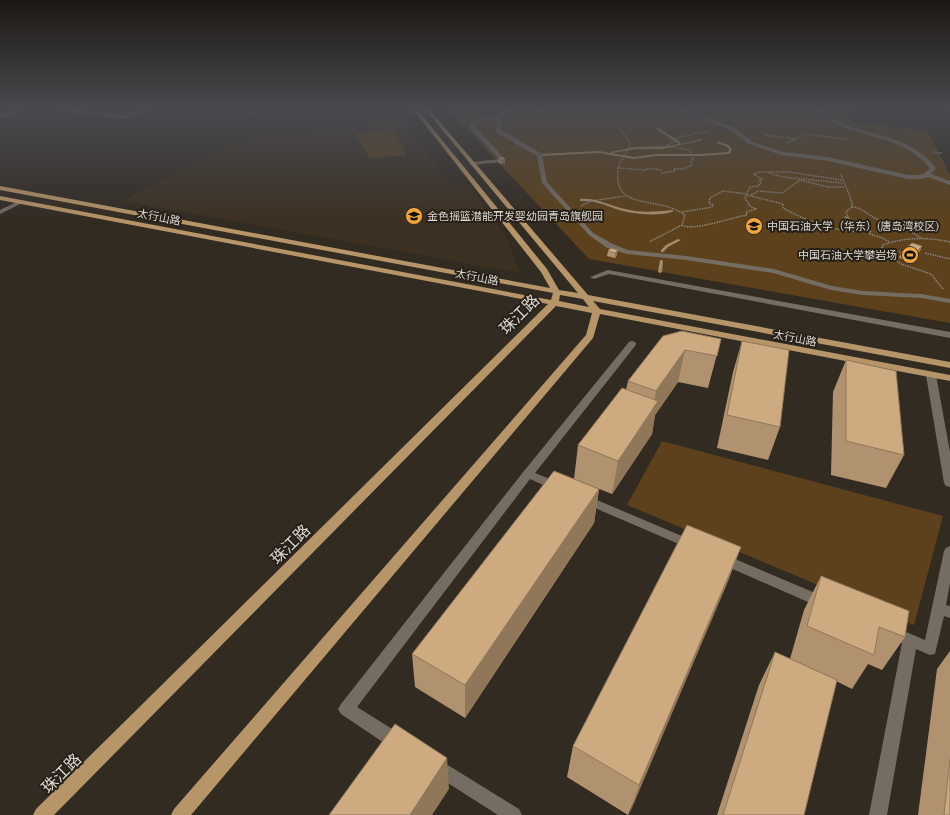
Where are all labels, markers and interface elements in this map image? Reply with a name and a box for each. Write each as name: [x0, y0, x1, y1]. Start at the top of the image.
street label: 太行山路: [136, 206, 182, 228]
school or university icon: 金色摇篮潜能开发婴幼园青岛旗舰园: [404, 206, 424, 226]
place label: 金色摇篮潜能开发婴幼园青岛旗舰园: [427, 209, 603, 223]
school or university icon: 中国石油大学（华东）(唐岛湾校区): [744, 216, 764, 236]
place label: 中国石油大学（华东）(唐岛湾校区): [767, 219, 939, 233]
sports icon: 中国石油大学攀岩场: [900, 245, 920, 265]
place label: 中国石油大学攀岩场: [798, 248, 897, 262]
street label: 太行山路: [454, 266, 500, 288]
street label: 珠江路: [495, 290, 543, 338]
street label: 太行山路: [772, 327, 818, 349]
street label: 珠江路: [266, 520, 314, 568]
street label: 珠江路: [37, 749, 85, 797]

